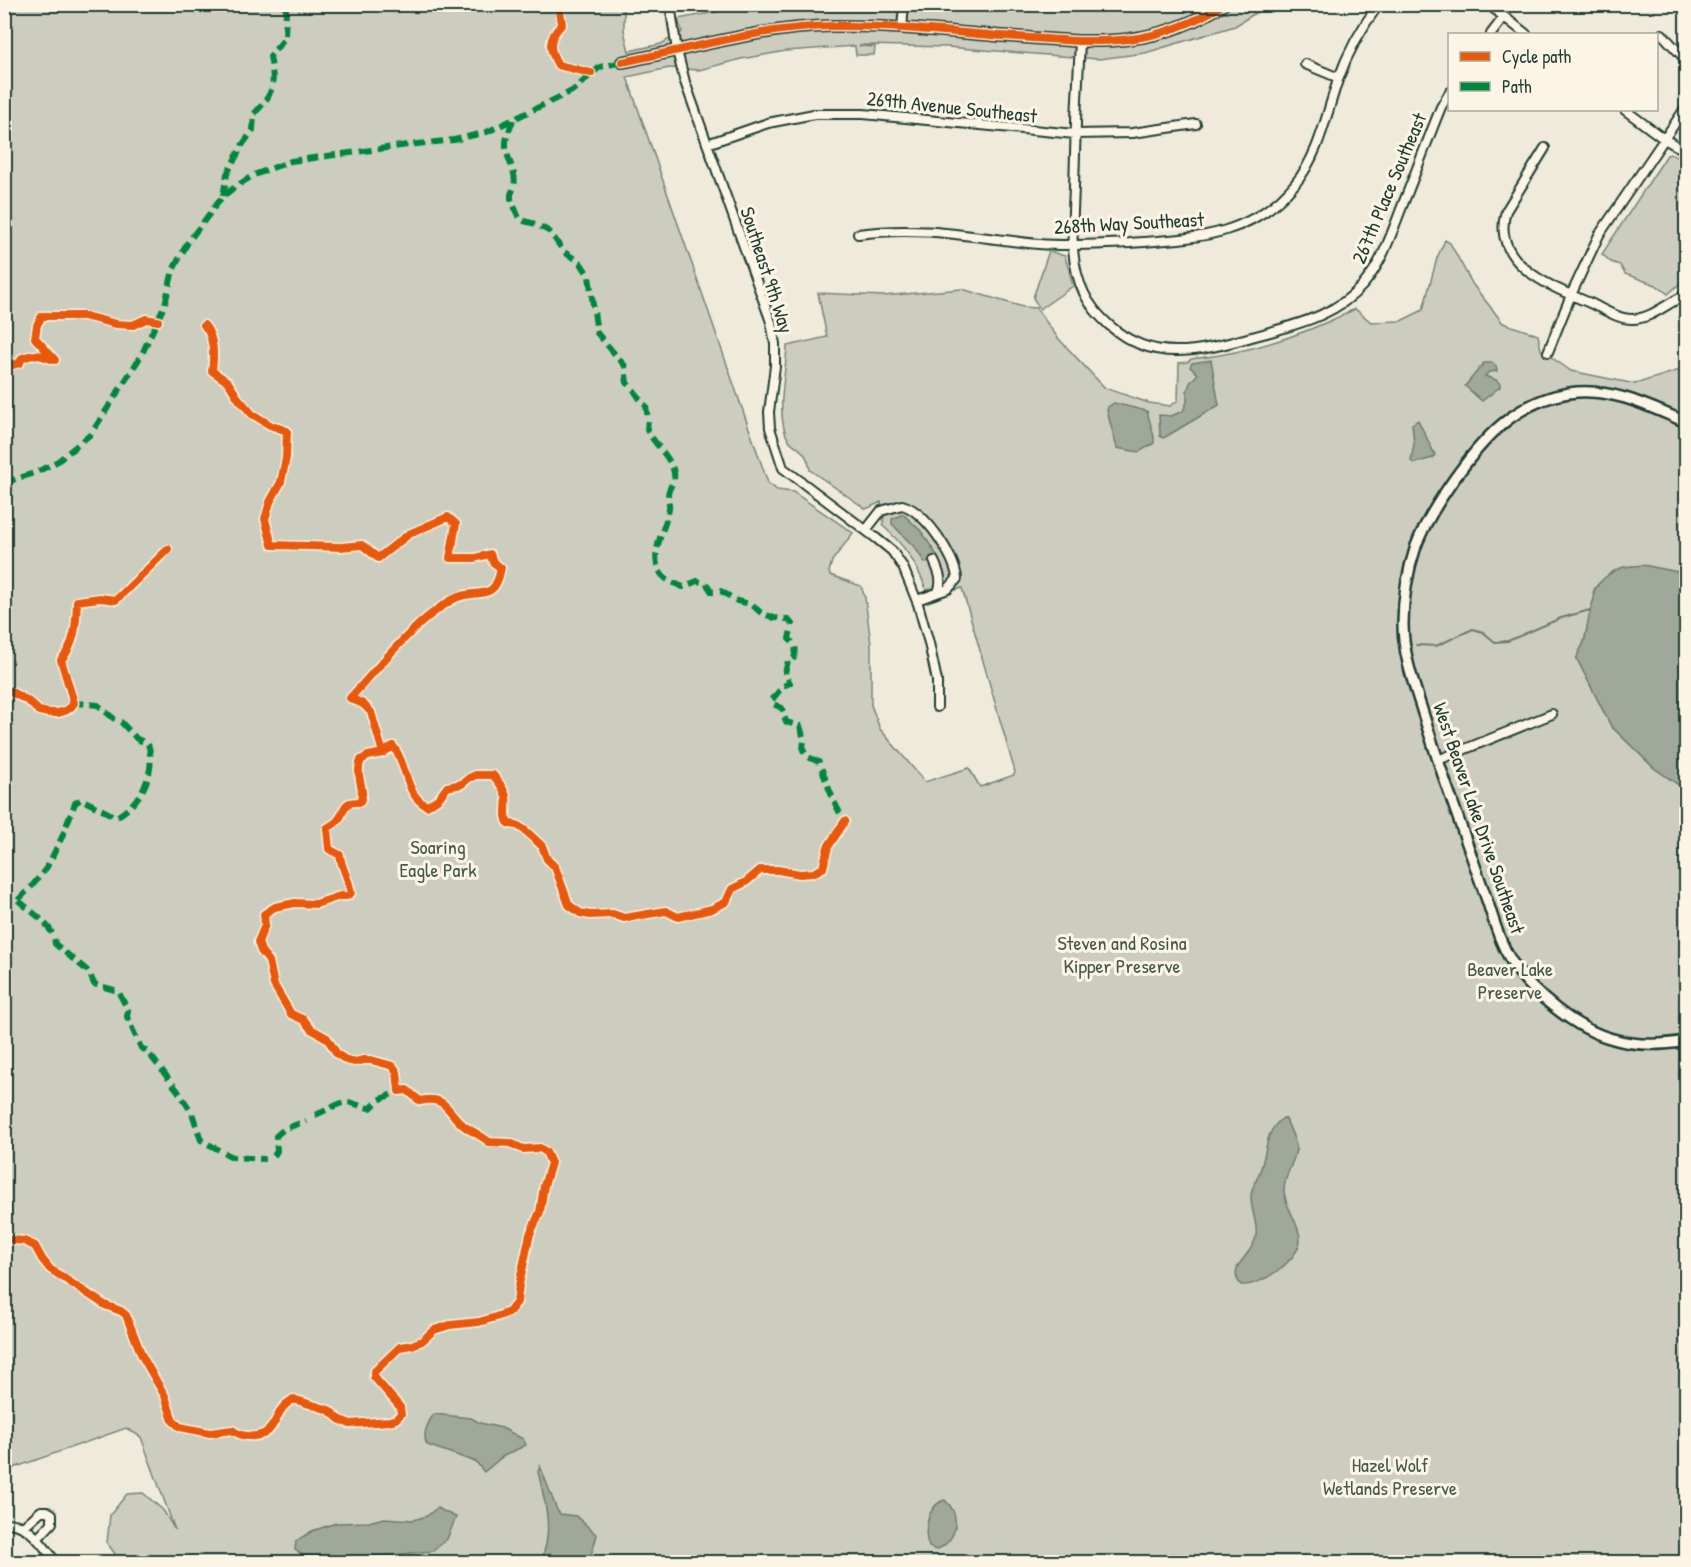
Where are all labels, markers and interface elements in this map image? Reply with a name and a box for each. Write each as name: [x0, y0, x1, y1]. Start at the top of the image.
legend: [1448, 33, 1658, 111]
text: Cycle path: [1502, 44, 1572, 69]
text: Path: [1502, 74, 1532, 99]
street label: 269th Avenue Southeast: [866, 84, 1039, 129]
street label: 267th Place Southeast: [1345, 107, 1433, 267]
street label: Southeast 9th Way: [734, 203, 801, 336]
street label: 268th Way Southeast: [1053, 205, 1206, 240]
street label: West Beaver Lake Drive Southeast: [1427, 699, 1532, 938]
park label: Soaring Eagle Park: [400, 833, 476, 883]
park label: Steven and Rosina Kipper Preserve: [1057, 929, 1187, 979]
park label: Beaver Lake Preserve: [1467, 955, 1553, 1005]
park label: Hazel Wolf Wetlands Preserve: [1323, 1451, 1457, 1501]

